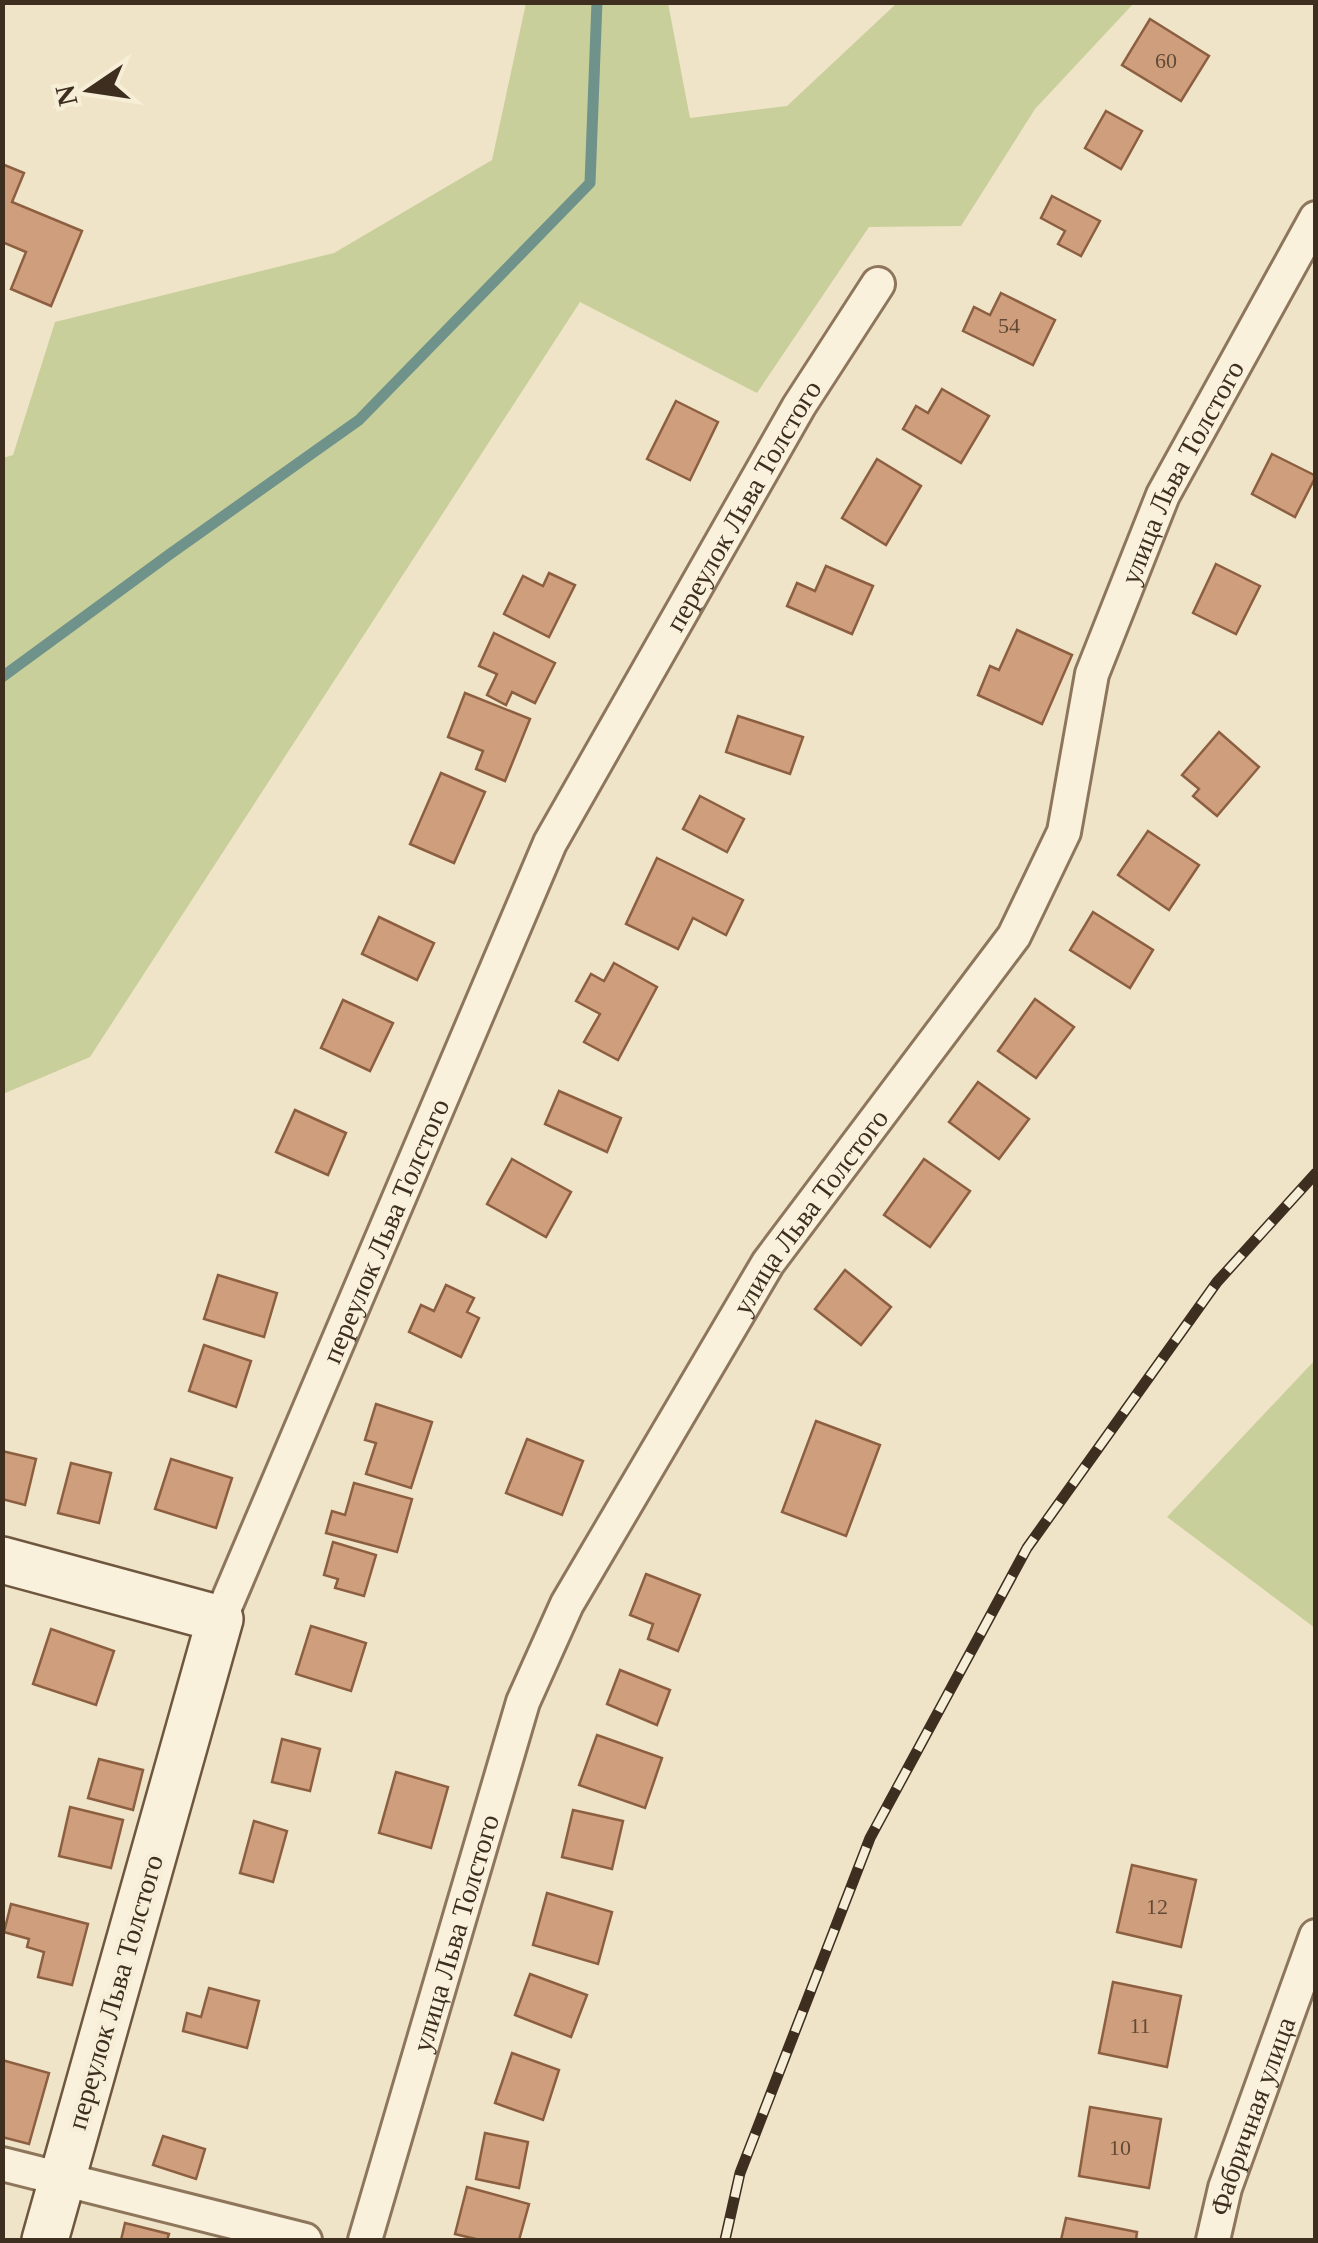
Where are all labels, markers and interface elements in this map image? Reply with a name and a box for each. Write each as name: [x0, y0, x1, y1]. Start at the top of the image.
north arrow: [40, 40, 140, 140]
house number: 60: [1155, 48, 1177, 73]
text: N: [49, 82, 84, 109]
house number: 54: [998, 313, 1020, 338]
street label: улица Льва Толстого: [1114, 355, 1250, 589]
street label: переулок Льва Толстого: [659, 374, 827, 636]
street label: переулок Льва Толстого: [315, 1094, 455, 1368]
street label: улица Льва Толстого: [726, 1103, 894, 1320]
street label: улица Льва Толстого: [406, 1811, 505, 2055]
street label: переулок Льва Толстого: [61, 1851, 169, 2133]
house number: 12: [1146, 1894, 1168, 1919]
street label: Фабричная улица: [1204, 2012, 1301, 2218]
house number: 11: [1129, 2013, 1151, 2038]
house number: 10: [1109, 2135, 1131, 2160]

